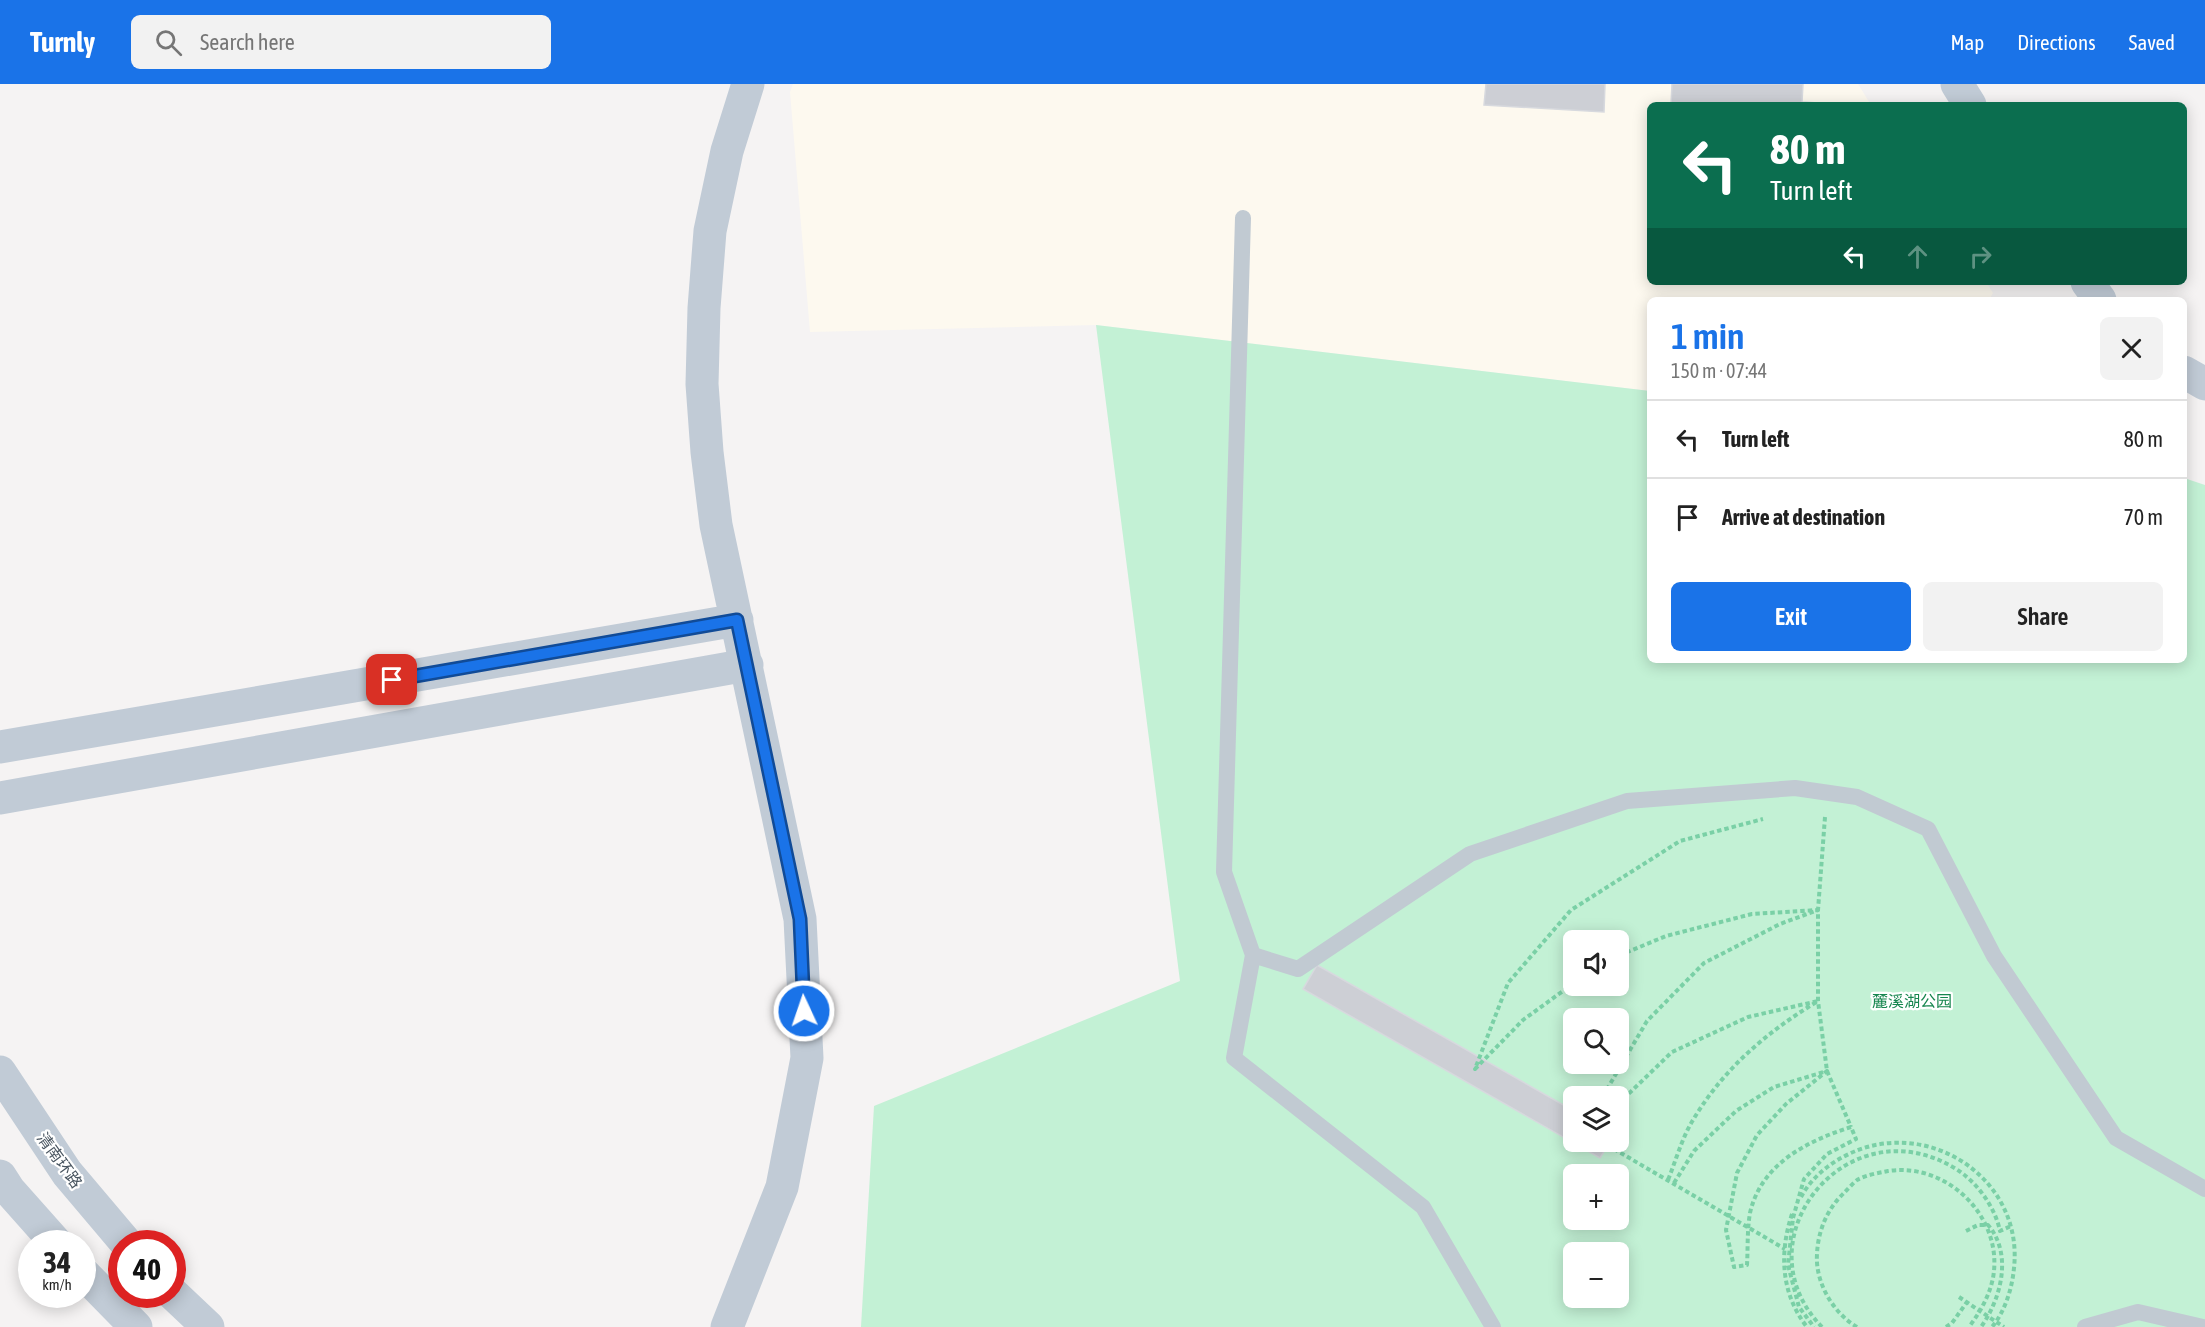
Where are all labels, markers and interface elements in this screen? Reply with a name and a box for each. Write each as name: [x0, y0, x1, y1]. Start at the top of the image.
search box: [131, 15, 551, 69]
text: Turnly: [30, 26, 95, 58]
icon: search: [152, 26, 185, 59]
text: Search here: [200, 29, 295, 55]
text: Map: [1950, 30, 1984, 54]
text: Directions: [2017, 30, 2096, 54]
text: Saved: [2129, 30, 2175, 54]
text: 80 m: [1770, 125, 1845, 173]
icon: left: [1671, 126, 1749, 204]
text: Turn left: [1770, 175, 1853, 206]
icon: left: [1838, 240, 1871, 273]
icon: ahead: [1901, 240, 1934, 273]
icon: right: [1964, 240, 1997, 273]
text: 1 min: [1671, 315, 1745, 357]
button: close: [2100, 317, 2163, 380]
text: 150 m · 07:44: [1671, 359, 1767, 382]
icon: left: [1671, 423, 1704, 456]
text: Turn left: [1722, 426, 1789, 452]
text: 80 m: [2123, 426, 2163, 452]
icon: arrive: [1671, 501, 1704, 534]
text: Arrive at destination: [1722, 504, 1885, 530]
text: 70 m: [2123, 504, 2163, 530]
button: Exit: [1671, 582, 1911, 651]
button: Share: [1923, 582, 2163, 651]
pin: [366, 654, 417, 705]
icon: arrive: [375, 663, 408, 696]
map controls: [1563, 930, 1629, 1308]
button: sound: [1563, 930, 1629, 996]
position arrow: [772, 979, 836, 1043]
park label: 麓溪湖公园: [1872, 992, 1952, 1010]
button: search: [1563, 1008, 1629, 1074]
button: layers: [1563, 1086, 1629, 1152]
street label: 清南环路: [34, 1129, 86, 1191]
button: +: [1563, 1164, 1629, 1230]
speed limit sign: 40: [108, 1230, 186, 1308]
button: −: [1563, 1242, 1629, 1308]
text: 34: [43, 1245, 71, 1279]
text: km/h: [42, 1276, 72, 1293]

